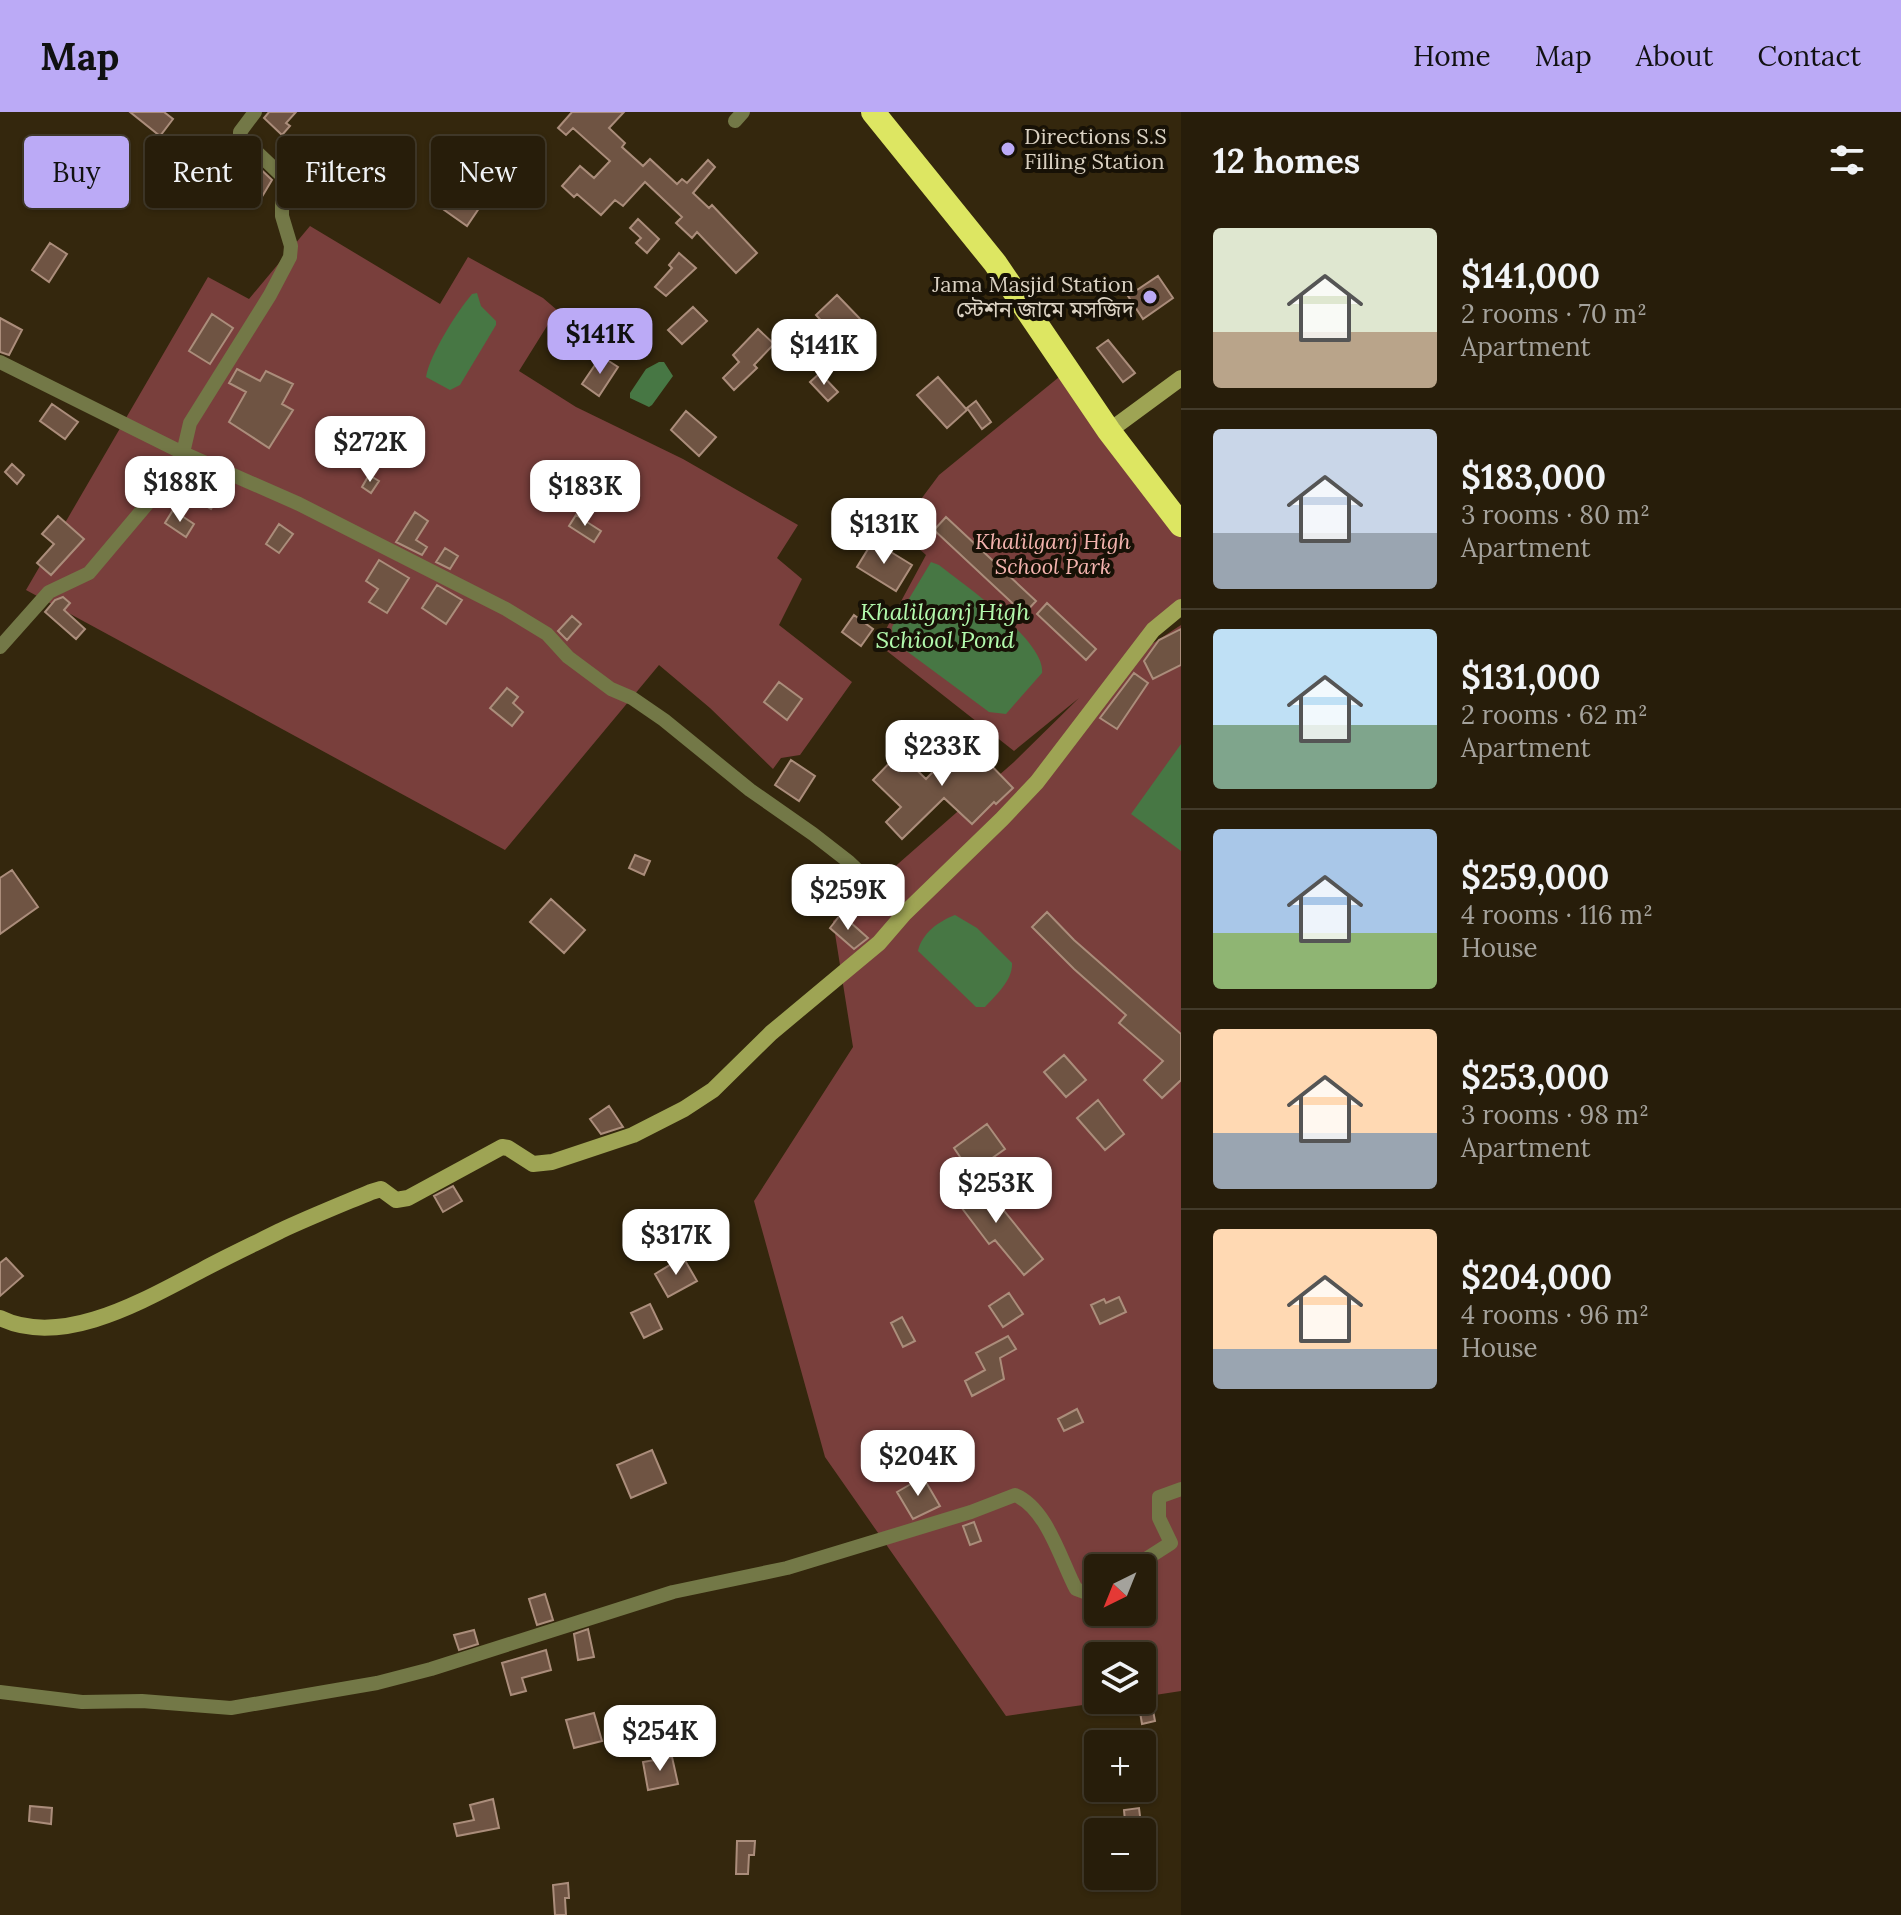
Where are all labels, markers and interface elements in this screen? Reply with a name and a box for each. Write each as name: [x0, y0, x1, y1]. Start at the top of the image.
text: Map: [40, 32, 119, 80]
text: Home: [1413, 38, 1491, 74]
text: Map: [1535, 38, 1592, 74]
text: About: [1636, 38, 1713, 74]
text: Contact: [1757, 38, 1861, 74]
place label: Directions S.S Filling Station: [1024, 122, 1167, 175]
chip: Buy: [24, 136, 129, 208]
chip: Rent: [145, 136, 261, 208]
chip: Filters: [277, 136, 415, 208]
chip: New: [431, 136, 545, 208]
icon: filters: [1825, 138, 1869, 182]
text: 12 homes: [1213, 139, 1360, 182]
marker: Directions S.S Filling Station: [999, 140, 1017, 158]
text: $141,000: [1461, 254, 1600, 297]
icon: home: [1277, 260, 1373, 356]
place label: Jama Masjid Station স্টেশন জামে মসজিদ: [931, 270, 1135, 323]
marker: Jama Masjid Station স্টেশন জামে মসজিদ: [1141, 288, 1159, 306]
text: 2 rooms · 70 m²: [1461, 297, 1647, 330]
pin: $141K: [544, 308, 656, 376]
text: $141K: [565, 317, 635, 350]
pin: $141K: [768, 319, 880, 387]
text: $141K: [789, 328, 859, 361]
text: Apartment: [1461, 330, 1591, 363]
pin: $272K: [314, 416, 426, 484]
text: $272K: [333, 425, 407, 458]
text: $183,000: [1461, 455, 1606, 498]
pin: $188K: [124, 456, 236, 524]
pin: $183K: [529, 460, 641, 528]
icon: home: [1277, 461, 1373, 557]
text: $188K: [143, 465, 217, 498]
text: $183K: [548, 469, 622, 502]
pin: $131K: [828, 498, 940, 566]
text: 3 rooms · 80 m²: [1461, 498, 1650, 531]
text: $131K: [849, 507, 919, 540]
park label: Khalilganj High School Park: [975, 527, 1131, 580]
text: Apartment: [1461, 531, 1591, 564]
water label: Khalilganj High Schiool Pond: [860, 596, 1030, 655]
text: $131,000: [1461, 655, 1601, 698]
icon: home: [1277, 661, 1373, 757]
text: 2 rooms · 62 m²: [1461, 698, 1648, 731]
pin: $233K: [886, 720, 998, 788]
text: $233K: [904, 729, 980, 762]
text: Apartment: [1461, 731, 1591, 764]
text: $259,000: [1461, 855, 1609, 898]
icon: home: [1277, 861, 1373, 957]
pin: $259K: [792, 864, 904, 932]
text: $259K: [810, 873, 886, 906]
text: 4 rooms · 116 m²: [1461, 898, 1653, 931]
text: House: [1461, 931, 1538, 964]
text: $253,000: [1461, 1055, 1609, 1098]
icon: home: [1277, 1061, 1373, 1157]
text: 3 rooms · 98 m²: [1461, 1098, 1649, 1131]
text: Apartment: [1461, 1131, 1591, 1164]
pin: $253K: [940, 1157, 1052, 1225]
text: $253K: [958, 1166, 1034, 1199]
pin: $317K: [620, 1209, 732, 1277]
text: $317K: [640, 1218, 712, 1251]
text: $204,000: [1461, 1255, 1612, 1298]
icon: home: [1277, 1261, 1373, 1357]
text: 4 rooms · 96 m²: [1461, 1298, 1649, 1331]
text: House: [1461, 1331, 1538, 1364]
pin: $204K: [862, 1430, 974, 1498]
text: $204K: [879, 1439, 957, 1472]
north arrow: [1084, 1554, 1156, 1626]
map controls: [1084, 1554, 1156, 1890]
button: layers: [1084, 1642, 1156, 1714]
pin: $254K: [604, 1705, 716, 1773]
text: $254K: [622, 1714, 698, 1747]
button: +: [1084, 1730, 1156, 1802]
button: −: [1084, 1818, 1156, 1890]

